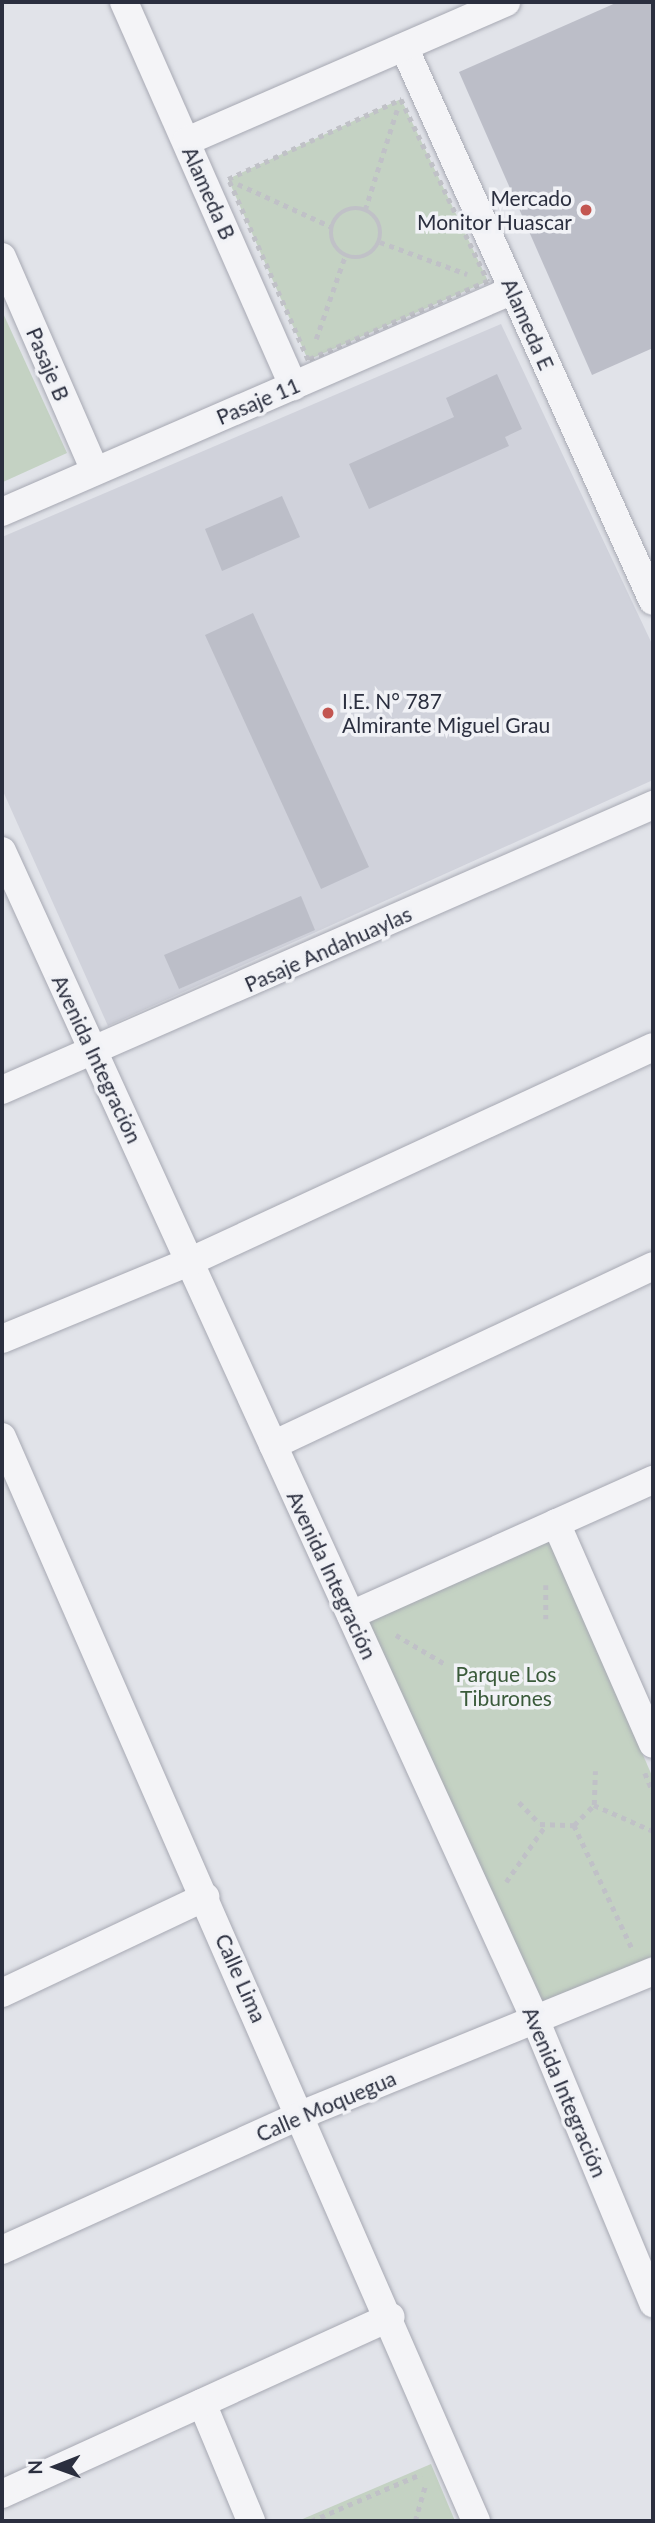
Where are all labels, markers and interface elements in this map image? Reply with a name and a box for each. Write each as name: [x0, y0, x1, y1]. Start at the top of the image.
street label: Alameda B: [177, 143, 241, 243]
place label: Mercado Monitor Huascar: [417, 185, 572, 235]
marker: Mercado Monitor Huascar: [578, 202, 594, 218]
street label: Alameda E: [497, 274, 559, 374]
street label: Pasaje B: [21, 323, 75, 405]
street label: Pasaje 11: [213, 372, 303, 430]
place label: I.E. N° 787 Almirante Miguel Grau: [342, 688, 550, 738]
marker: I.E. N° 787 Almirante Miguel Grau: [320, 705, 336, 721]
street label: Pasaje Andahuaylas: [240, 901, 416, 997]
street label: Avenida Integración: [47, 971, 147, 1147]
street label: Avenida Integración: [282, 1487, 382, 1663]
park label: Parque Los Tiburones: [456, 1661, 556, 1711]
street label: Calle Lima: [210, 1930, 272, 2026]
street label: Avenida Integración: [518, 2003, 612, 2181]
street label: Calle Moquegua: [252, 2065, 400, 2147]
north arrow: [21, 2432, 91, 2502]
text: N: [23, 2460, 46, 2475]

